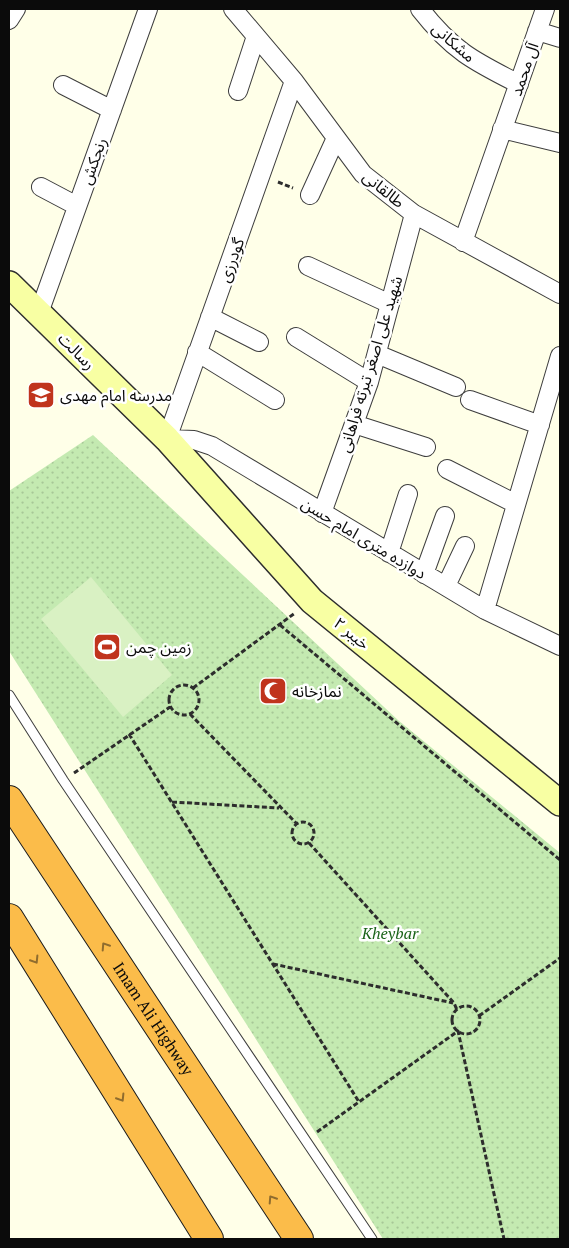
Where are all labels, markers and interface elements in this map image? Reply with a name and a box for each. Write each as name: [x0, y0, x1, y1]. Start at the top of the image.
street label: مشکانی: [428, 17, 480, 67]
street label: آل محمد: [505, 38, 544, 99]
street label: رنجکش: [74, 135, 112, 187]
street label: طالقانی: [358, 165, 410, 213]
street label: گودرزی: [213, 234, 249, 285]
street label: شهید علی اصغر تبرته فراهانی: [333, 273, 407, 455]
street label: رسالت: [54, 328, 100, 374]
school or university icon: مدرسه امام مهدی: [26, 380, 56, 410]
place label: مدرسه امام مهدی: [60, 384, 172, 408]
street label: دوازده متری امام حسن: [296, 492, 430, 586]
street label: خیبر ۲: [329, 612, 375, 654]
sports icon: زمین چمن: [92, 632, 122, 662]
place label: زمین چمن: [126, 636, 192, 658]
mosque icon: نمازخانه: [258, 676, 288, 706]
place label: نمازخانه: [292, 680, 342, 702]
park label: Kheybar: [361, 922, 419, 944]
one-way arrow: [102, 942, 112, 951]
one-way arrow: [28, 954, 38, 963]
street label: Imam Ali Highway: [108, 958, 199, 1080]
one-way arrow: [114, 1092, 124, 1101]
one-way arrow: [269, 1195, 278, 1204]

